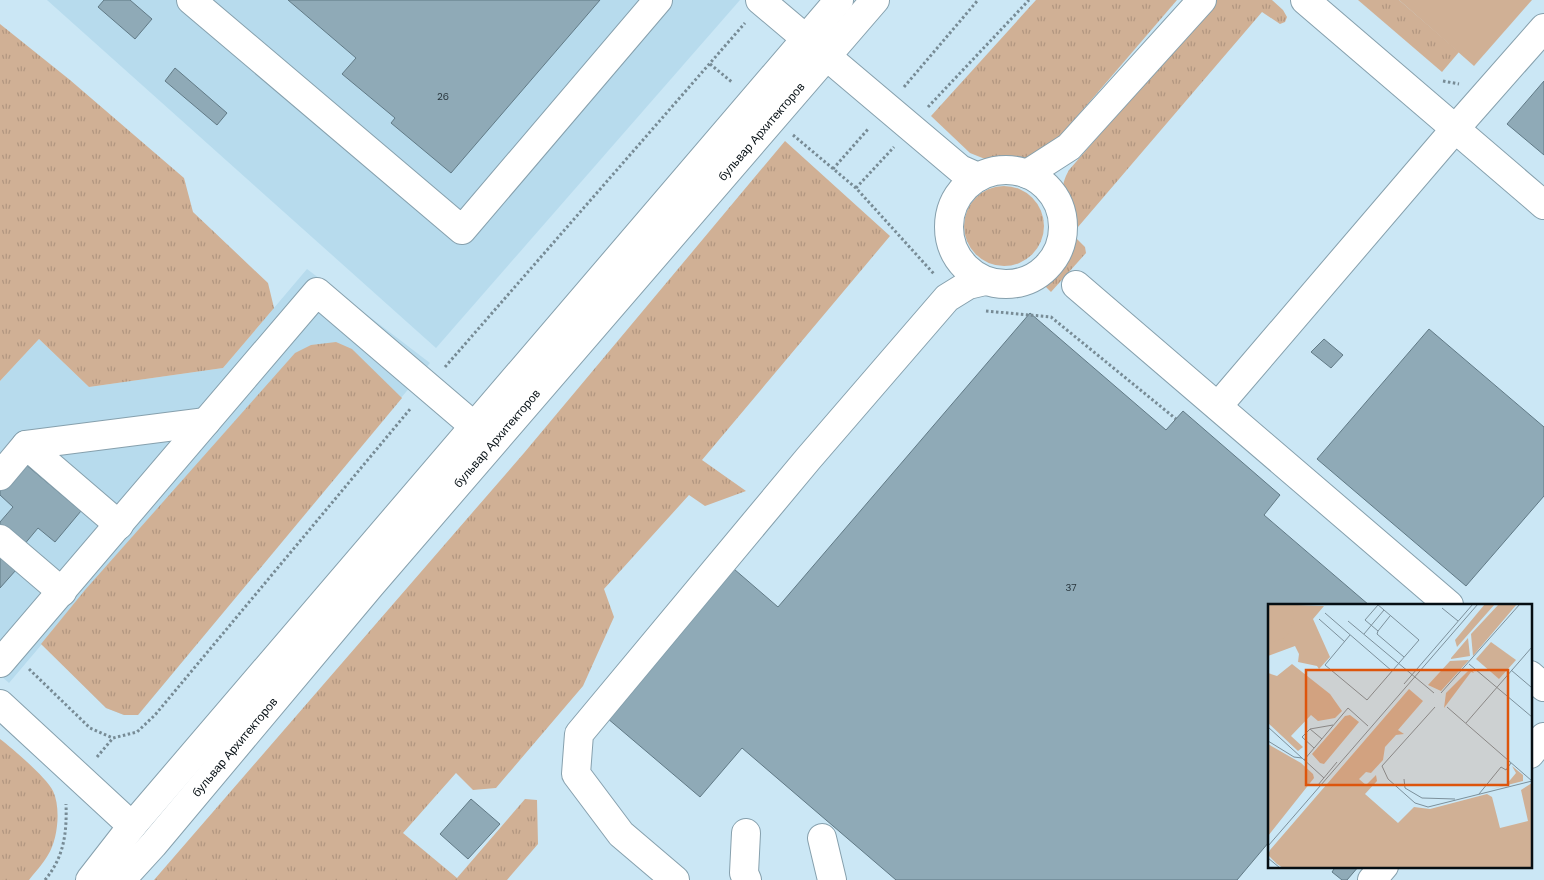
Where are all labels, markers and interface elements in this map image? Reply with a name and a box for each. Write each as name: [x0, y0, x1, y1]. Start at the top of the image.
street label: бульвар Архитекторов: [715, 79, 808, 184]
house number: 26: [437, 90, 449, 103]
street label: бульвар Архитекторов: [450, 386, 544, 491]
house number: 37: [1065, 581, 1077, 594]
inset map: [1268, 604, 1532, 868]
street label: бульвар Архитекторов: [189, 694, 281, 800]

